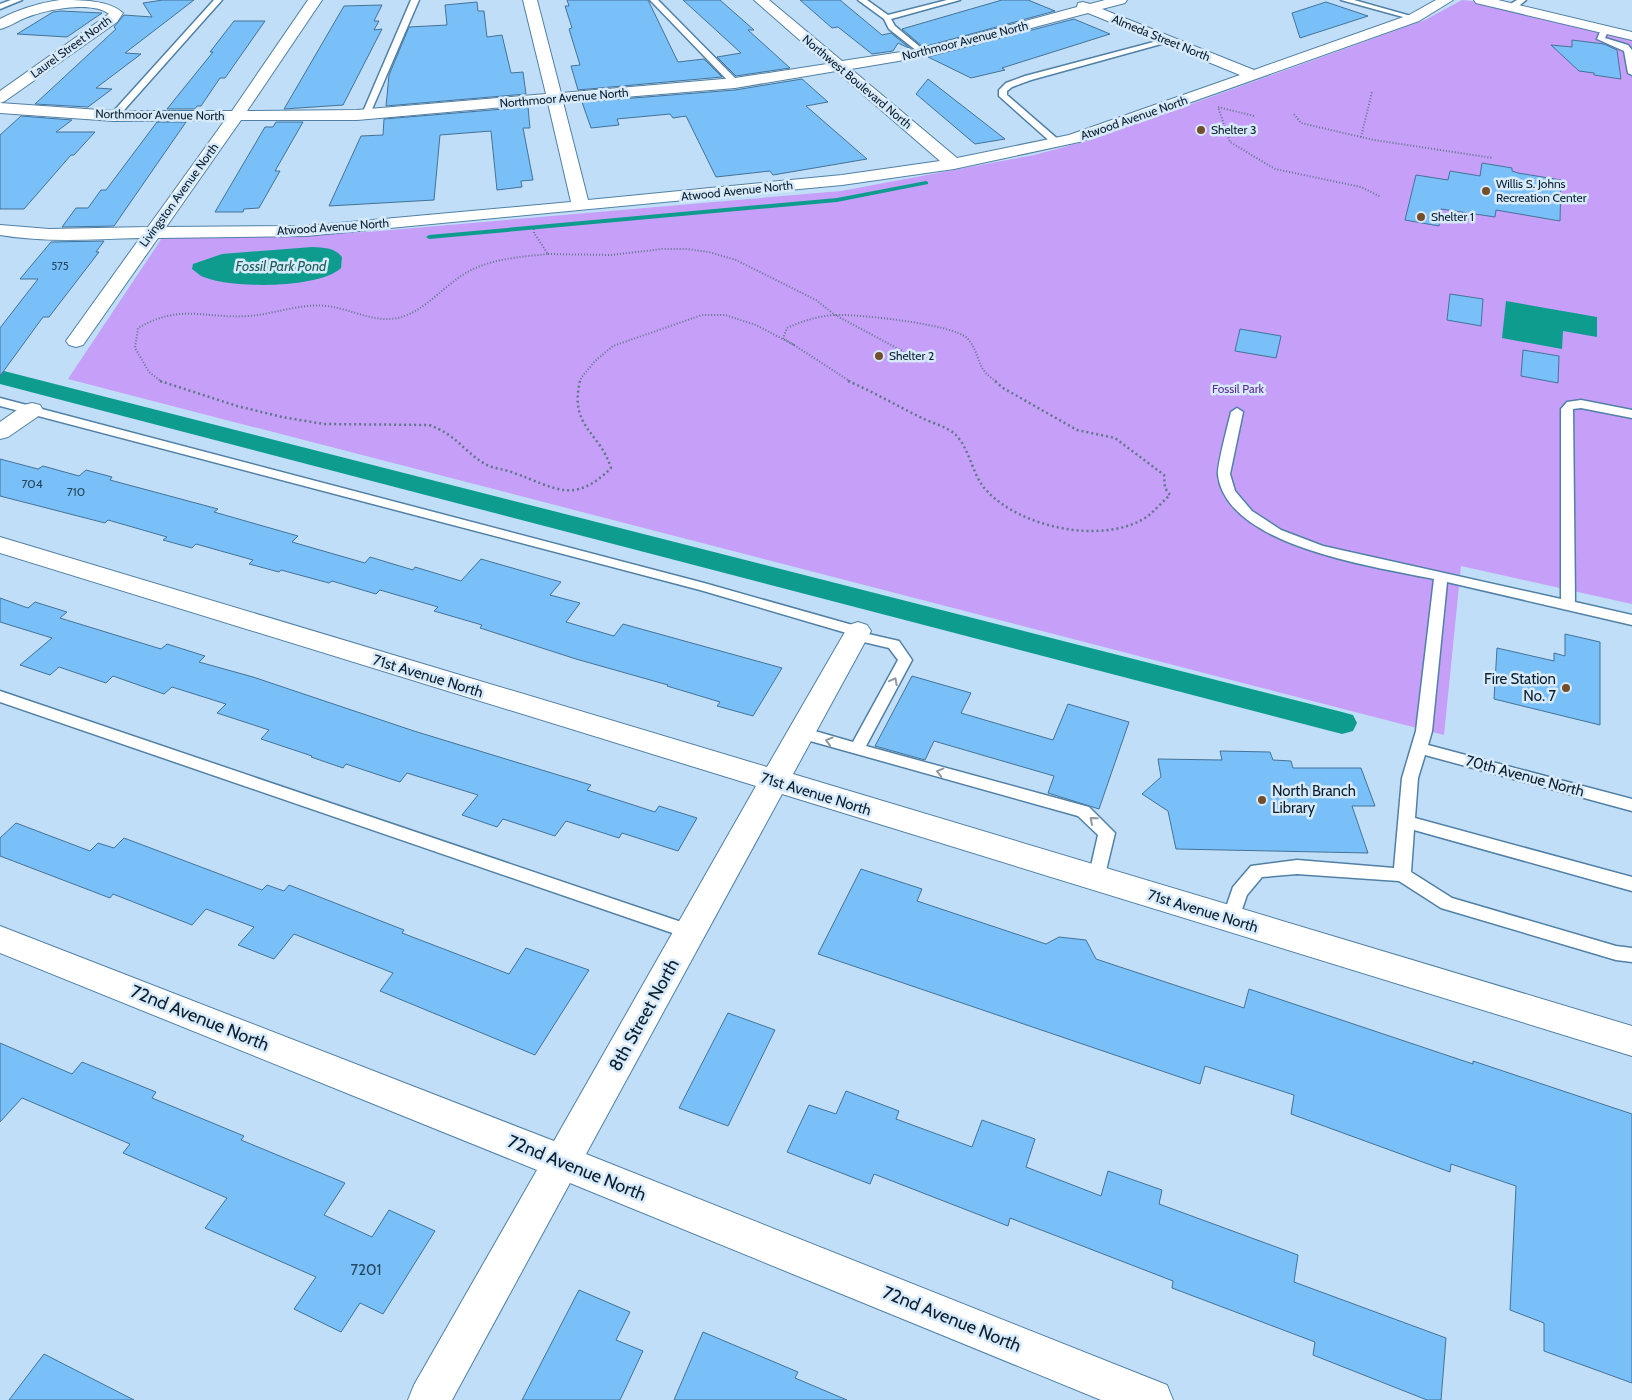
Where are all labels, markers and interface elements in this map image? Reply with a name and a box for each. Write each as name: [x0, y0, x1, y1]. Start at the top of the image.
street label: Almeda Street North: [1110, 11, 1213, 64]
street label: Laurel Street North: [27, 12, 114, 81]
street label: Northmoor Avenue North: [900, 18, 1029, 63]
street label: Northwest Boulevard North: [800, 31, 915, 132]
street label: Northmoor Avenue North: [499, 84, 629, 111]
street label: Atwood Avenue North: [1078, 92, 1189, 143]
street label: Northmoor Avenue North: [95, 106, 225, 123]
place label: Shelter 3: [1211, 122, 1256, 137]
marker: Shelter 3: [1195, 124, 1207, 136]
street label: Livingston Avenue North: [136, 140, 221, 250]
place label: Willis S. Johns Recreation Center: [1496, 176, 1587, 205]
street label: Atwood Avenue North: [680, 177, 794, 204]
marker: Willis S. Johns Recreation Center: [1480, 185, 1492, 197]
place label: Shelter 1: [1431, 209, 1474, 224]
marker: Shelter 1: [1415, 211, 1427, 223]
street label: Atwood Avenue North: [276, 215, 389, 238]
water label: Fossil Park Pond: [236, 257, 327, 275]
house number: 575: [51, 259, 69, 273]
place label: Shelter 2: [889, 348, 934, 363]
marker: Shelter 2: [873, 350, 885, 362]
park label: Fossil Park: [1212, 381, 1265, 396]
house number: 704: [21, 476, 43, 491]
house number: 710: [67, 484, 85, 499]
street label: 71st Avenue North: [371, 651, 485, 701]
place label: Fire Station No. 7: [1484, 670, 1556, 705]
one-way arrow: [888, 677, 898, 686]
marker: Fire Station No. 7: [1560, 682, 1572, 694]
one-way arrow: [826, 736, 834, 746]
street label: 70th Avenue North: [1464, 752, 1586, 800]
one-way arrow: [936, 767, 944, 777]
street label: 71st Avenue North: [759, 769, 873, 819]
place label: North Branch Library: [1272, 782, 1356, 817]
marker: North Branch Library: [1256, 794, 1268, 806]
one-way arrow: [1090, 817, 1099, 826]
street label: 71st Avenue North: [1146, 886, 1260, 936]
street label: 8th Street North: [604, 955, 684, 1075]
street label: 72nd Avenue North: [127, 980, 273, 1056]
street label: 72nd Avenue North: [504, 1130, 650, 1206]
house number: 7201: [351, 1261, 381, 1279]
street label: 72nd Avenue North: [879, 1281, 1025, 1357]

